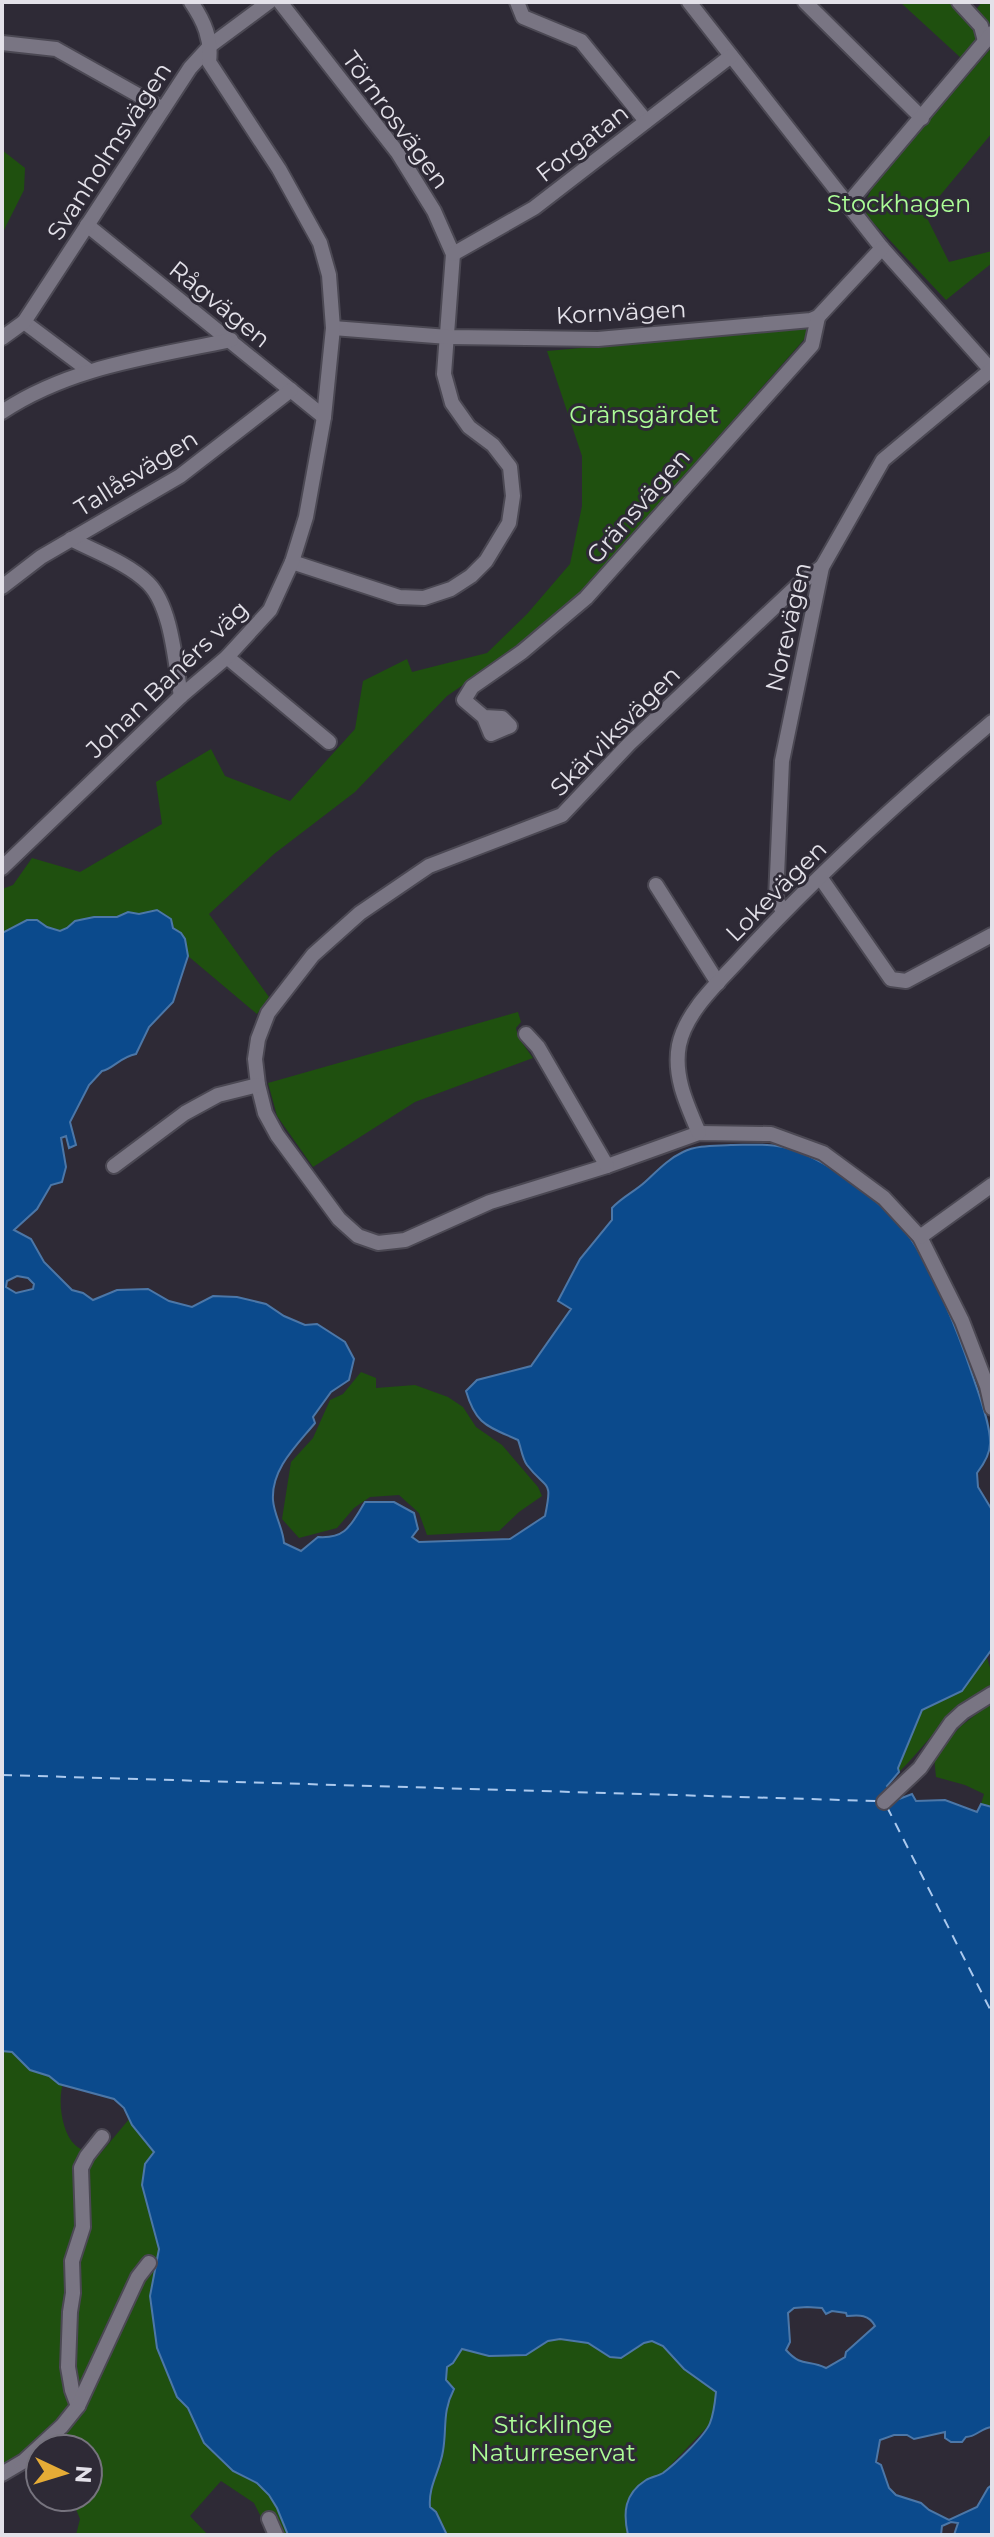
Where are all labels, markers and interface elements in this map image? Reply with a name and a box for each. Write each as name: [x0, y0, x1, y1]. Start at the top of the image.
street label: Törnrosvägen: [336, 46, 456, 194]
street label: Svanholmsvägen: [41, 57, 177, 245]
street label: Forgatan: [530, 98, 634, 188]
park label: Stockhagen: [827, 189, 971, 218]
street label: Rågvägen: [164, 254, 276, 354]
street label: Kornvägen: [555, 294, 687, 330]
park label: Gränsgärdet: [569, 400, 719, 429]
street label: Tallåsvägen: [69, 424, 203, 522]
street label: Gränsvägen: [580, 443, 696, 569]
street label: Norevägen: [759, 559, 817, 695]
street label: Johan Banérs väg: [79, 594, 254, 764]
street label: Skärviksvägen: [544, 660, 686, 802]
street label: Lokevägen: [719, 834, 833, 948]
park label: Sticklinge Naturreservat: [470, 2410, 636, 2467]
north arrow: [24, 2433, 104, 2513]
text: N: [69, 2465, 98, 2484]

